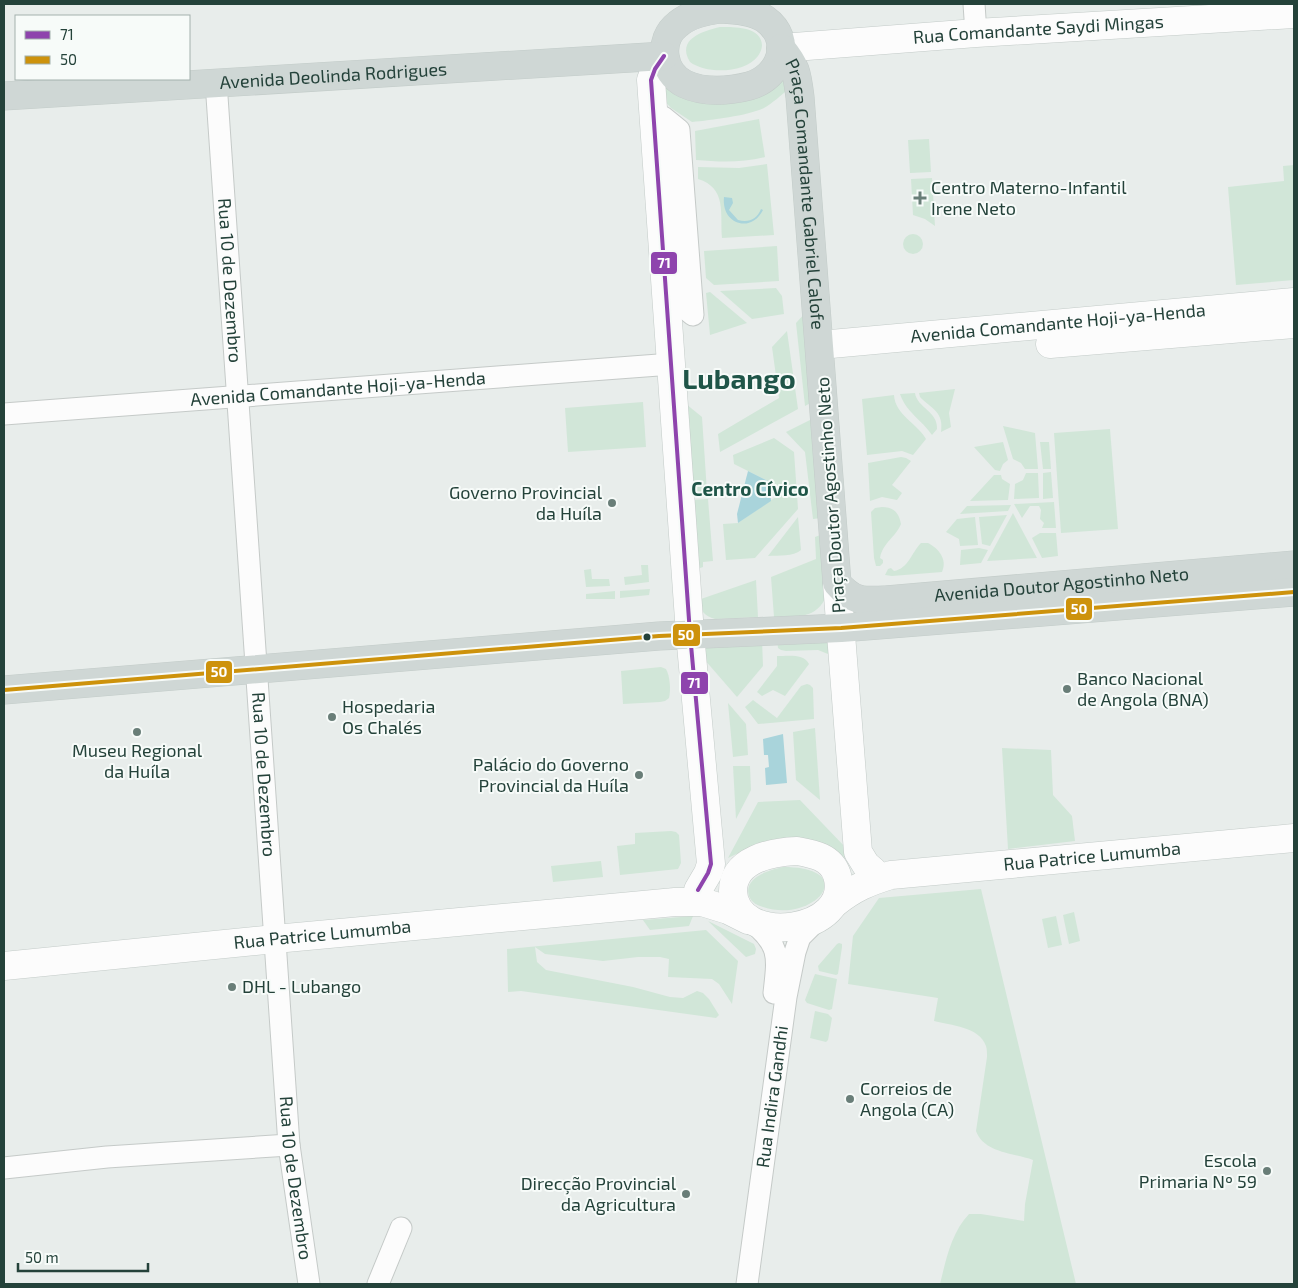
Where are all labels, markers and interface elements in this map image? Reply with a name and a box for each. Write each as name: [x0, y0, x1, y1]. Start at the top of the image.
street label: Rua Comandante Saydi Mingas: [912, 10, 1164, 48]
legend: [15, 15, 190, 80]
text: 71: [60, 25, 74, 43]
text: 50: [60, 50, 77, 68]
street label: Praça Comandante Gabriel Calofe: [781, 54, 830, 331]
street label: Avenida Deolinda Rodrigues: [219, 57, 448, 93]
place label: Centro Materno-Infantil Irene Neto: [931, 176, 1127, 219]
marker: Centro Materno-Infantil Irene Neto: [913, 191, 927, 205]
street label: Rua 10 de Dezembro: [214, 197, 247, 364]
line badge: 71: [650, 251, 678, 275]
text: 71: [657, 254, 671, 271]
street label: Avenida Comandante Hoji-ya-Henda: [909, 298, 1206, 347]
district label: Lubango: [682, 361, 796, 395]
street label: Avenida Comandante Hoji-ya-Henda: [190, 366, 486, 410]
street label: Praça Doutor Agostinho Neto: [811, 376, 850, 614]
district label: Centro Cívico: [691, 477, 809, 500]
place label: Governo Provincial da Huíla: [449, 481, 603, 524]
marker: Governo Provincial da Huíla: [606, 497, 618, 509]
street label: Avenida Doutor Agostinho Neto: [933, 562, 1190, 606]
line badge: 50: [1065, 597, 1093, 621]
text: 50: [1071, 600, 1087, 617]
line badge: 50: [672, 623, 701, 647]
text: 50: [678, 626, 694, 643]
unlabelled marker: [642, 632, 652, 642]
line badge: 50: [205, 660, 233, 684]
text: 50: [211, 663, 227, 680]
place label: Banco Nacional de Angola (BNA): [1077, 667, 1209, 710]
line badge: 71: [680, 671, 709, 695]
text: 71: [687, 674, 701, 691]
marker: Banco Nacional de Angola (BNA): [1061, 683, 1073, 695]
street label: Rua 10 de Dezembro: [248, 691, 281, 857]
place label: Hospedaria Os Chalés: [342, 695, 435, 738]
marker: Hospedaria Os Chalés: [326, 711, 338, 723]
marker: Museu Regional da Huíla: [131, 726, 143, 738]
place label: Museu Regional da Huíla: [72, 739, 203, 782]
place label: Palácio do Governo Provincial da Huíla: [473, 753, 629, 796]
marker: Palácio do Governo Provincial da Huíla: [633, 769, 645, 781]
street label: Rua Patrice Lumumba: [1002, 836, 1182, 875]
street label: Rua Patrice Lumumba: [233, 914, 412, 953]
place label: DHL - Lubango: [242, 975, 361, 997]
marker: DHL - Lubango: [226, 981, 238, 993]
street label: Rua Indira Gandhi: [751, 1024, 792, 1169]
place label: Correios de Angola (CA): [860, 1077, 954, 1120]
marker: Correios de Angola (CA): [844, 1093, 856, 1105]
street label: Rua 10 de Dezembro: [276, 1095, 317, 1261]
place label: Escola Primaria Nº 59: [1139, 1149, 1257, 1192]
marker: Escola Primaria Nº 59: [1261, 1165, 1273, 1177]
place label: Direcção Provincial da Agricultura: [521, 1172, 677, 1215]
marker: Direcção Provincial da Agricultura: [680, 1188, 692, 1200]
scale bar: [18, 1240, 148, 1272]
text: 50 m: [25, 1248, 59, 1266]

